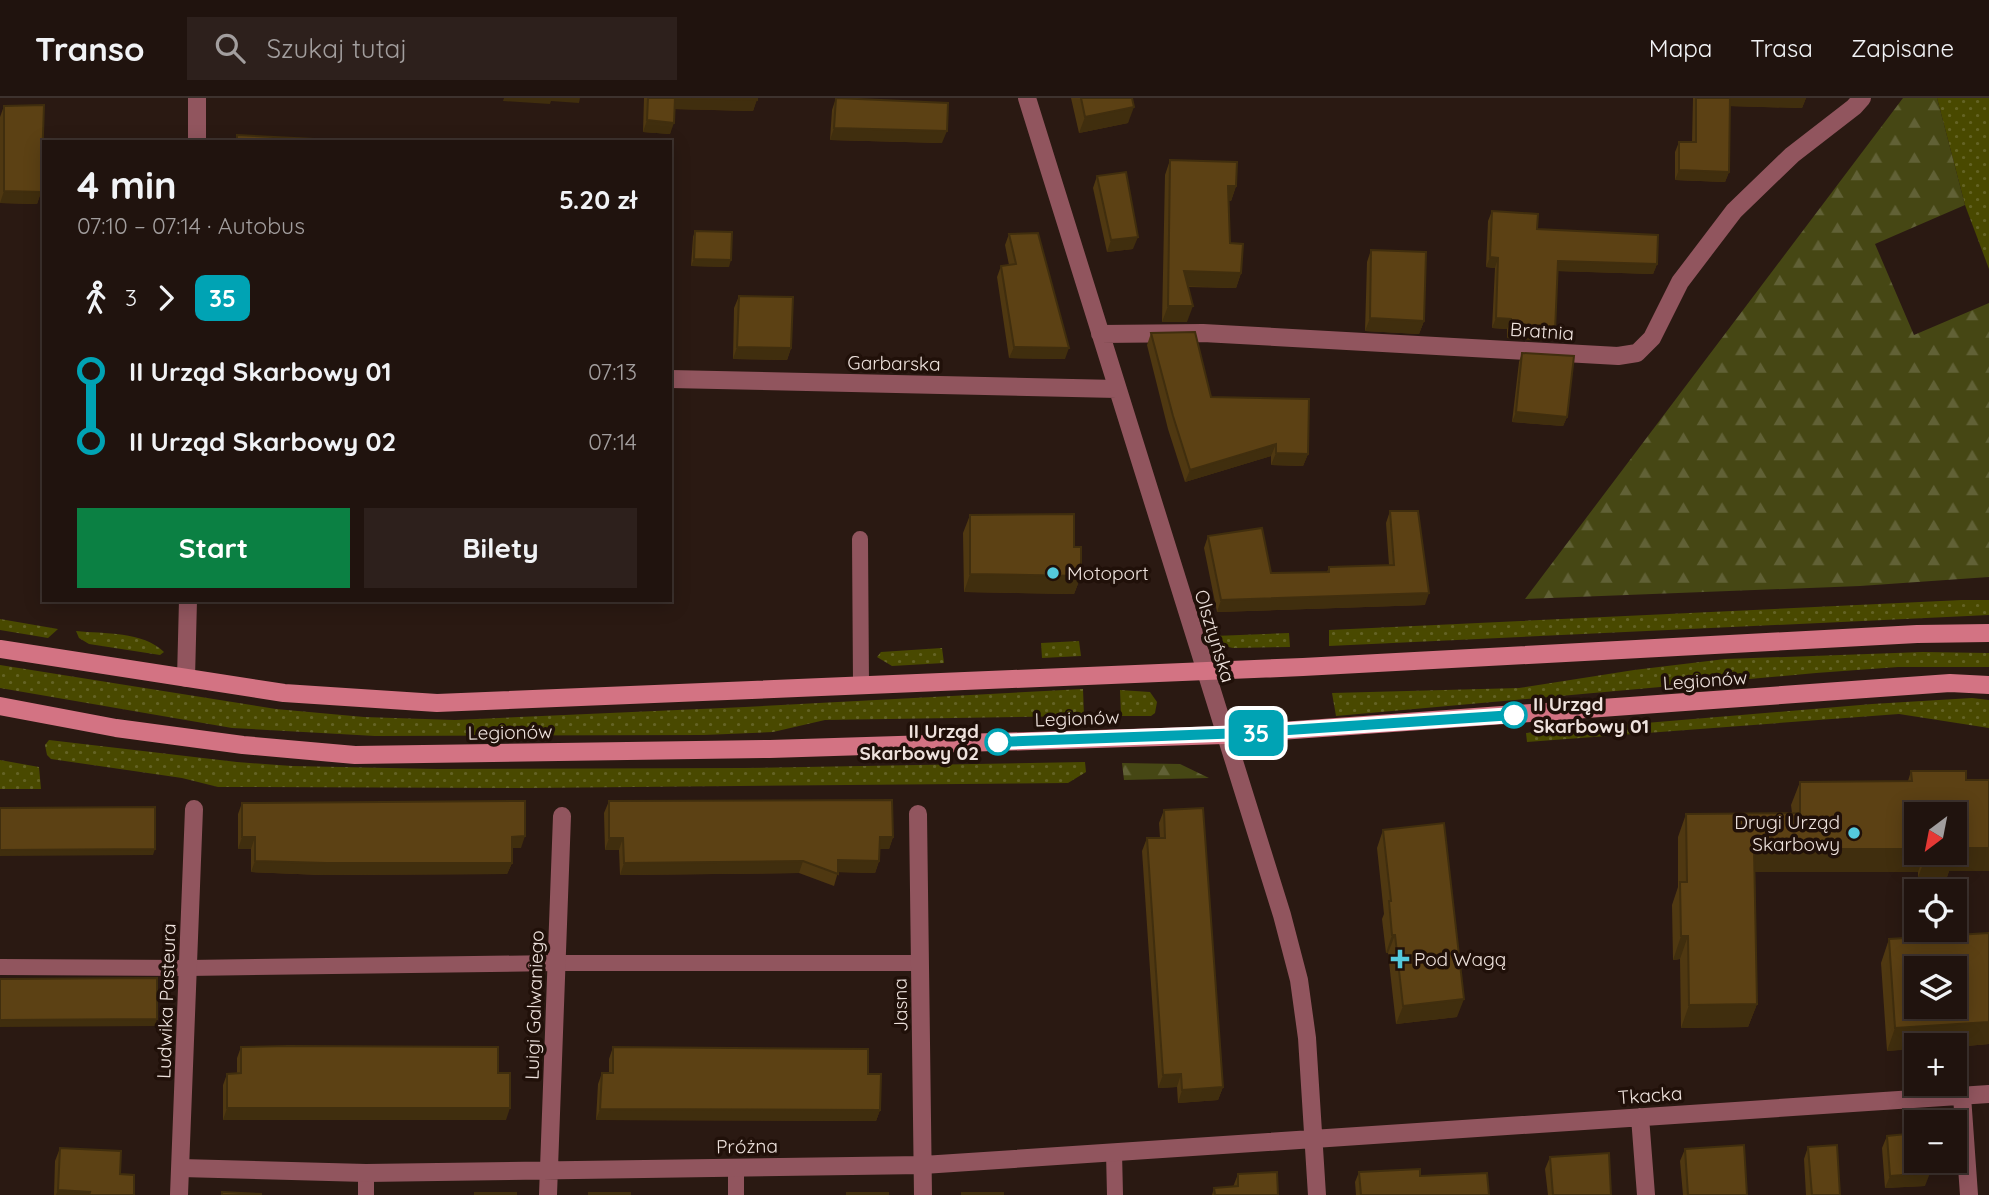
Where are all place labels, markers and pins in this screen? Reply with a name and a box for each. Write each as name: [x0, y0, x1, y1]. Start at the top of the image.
place label: Motoport: [1067, 561, 1149, 585]
marker: Motoport: [1045, 565, 1061, 581]
place label: II Urząd Skarbowy 01: [1533, 692, 1649, 738]
marker: II Urząd Skarbowy 01: [1501, 702, 1527, 728]
place label: II Urząd Skarbowy 02: [859, 719, 979, 765]
marker: II Urząd Skarbowy 02: [985, 729, 1011, 755]
place label: Drugi Urząd Skarbowy: [1734, 810, 1840, 856]
marker: Drugi Urząd Skarbowy: [1846, 825, 1862, 841]
place label: Pod Wagą: [1414, 947, 1506, 971]
marker: Pod Wagą: [1392, 951, 1408, 967]

